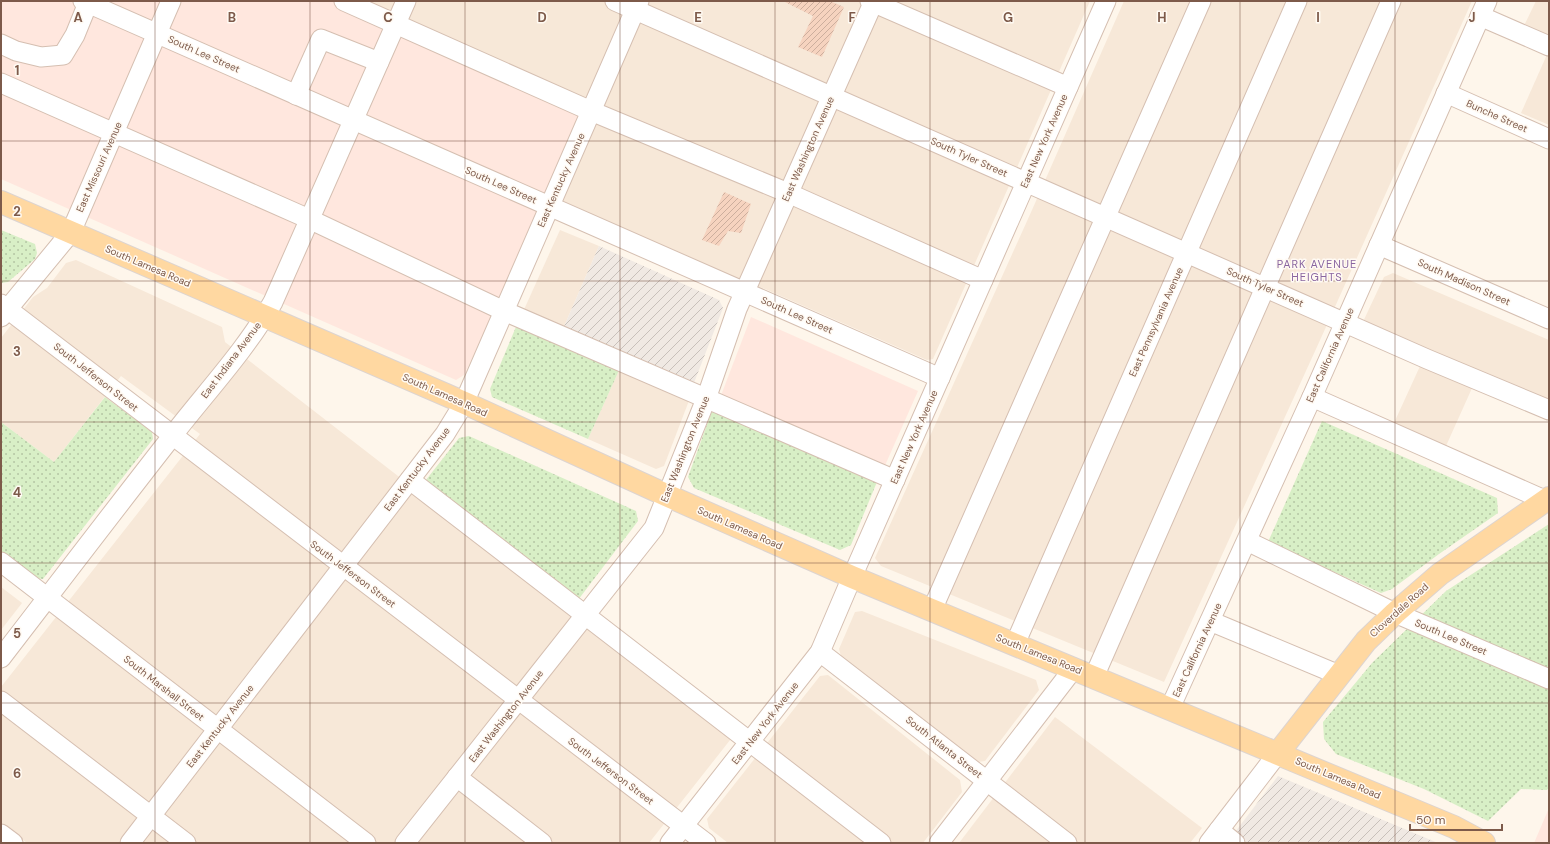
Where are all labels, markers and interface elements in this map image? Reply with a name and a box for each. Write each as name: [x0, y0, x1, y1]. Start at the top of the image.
text: A: [73, 9, 83, 26]
text: B: [228, 9, 236, 26]
text: C: [383, 9, 393, 26]
text: D: [537, 9, 547, 26]
text: E: [694, 9, 702, 26]
text: F: [848, 9, 856, 26]
text: G: [1003, 9, 1013, 26]
text: H: [1157, 9, 1167, 26]
text: I: [1316, 9, 1320, 26]
text: J: [1468, 9, 1476, 26]
street label: South Lee Street: [166, 32, 242, 76]
text: 1: [15, 62, 19, 79]
street label: East New York Avenue: [1017, 92, 1071, 190]
street label: East Washington Avenue: [779, 94, 837, 204]
street label: Bunche Street: [1464, 97, 1530, 135]
street label: East Missouri Avenue: [73, 119, 125, 214]
street label: East Kentucky Avenue: [534, 130, 588, 229]
street label: South Tyler Street: [928, 134, 1010, 180]
street label: South Lee Street: [463, 163, 539, 207]
text: 2: [13, 203, 21, 220]
street label: South Lamesa Road: [103, 242, 193, 290]
street label: South Madison Street: [1416, 256, 1512, 308]
district label: PARK AVENUE HEIGHTS: [1277, 257, 1357, 284]
street label: South Tyler Street: [1224, 264, 1306, 310]
street label: East Pennsylvania Avenue: [1126, 265, 1186, 379]
street label: South Lee Street: [759, 293, 835, 337]
street label: East California Avenue: [1303, 305, 1357, 405]
street label: East Indiana Avenue: [198, 319, 264, 401]
street label: South Jefferson Street: [51, 340, 141, 414]
text: 3: [13, 343, 21, 360]
street label: South Lamesa Road: [401, 370, 489, 420]
street label: East New York Avenue: [887, 388, 941, 486]
street label: East Washington Avenue: [658, 394, 712, 504]
street label: East Kentucky Avenue: [381, 424, 453, 514]
text: 4: [13, 484, 21, 501]
street label: South Lamesa Road: [696, 503, 784, 553]
street label: South Jefferson Street: [307, 537, 399, 611]
street label: Cloverdale Road: [1367, 580, 1431, 640]
street label: East California Avenue: [1169, 600, 1225, 699]
street label: South Lee Street: [1413, 616, 1489, 658]
text: 5: [13, 625, 21, 642]
street label: South Lamesa Road: [994, 631, 1084, 677]
street label: South Marshall Street: [121, 652, 207, 724]
street label: East Washington Avenue: [466, 667, 546, 765]
street label: East New York Avenue: [729, 679, 802, 767]
street label: East Kentucky Avenue: [183, 682, 257, 770]
street label: South Atlanta Street: [903, 713, 985, 781]
street label: South Jefferson Street: [565, 734, 657, 808]
street label: South Lamesa Road: [1293, 754, 1383, 802]
text: 6: [13, 765, 21, 782]
scale bar: [1410, 806, 1502, 832]
text: 50 m: [1416, 812, 1445, 828]

